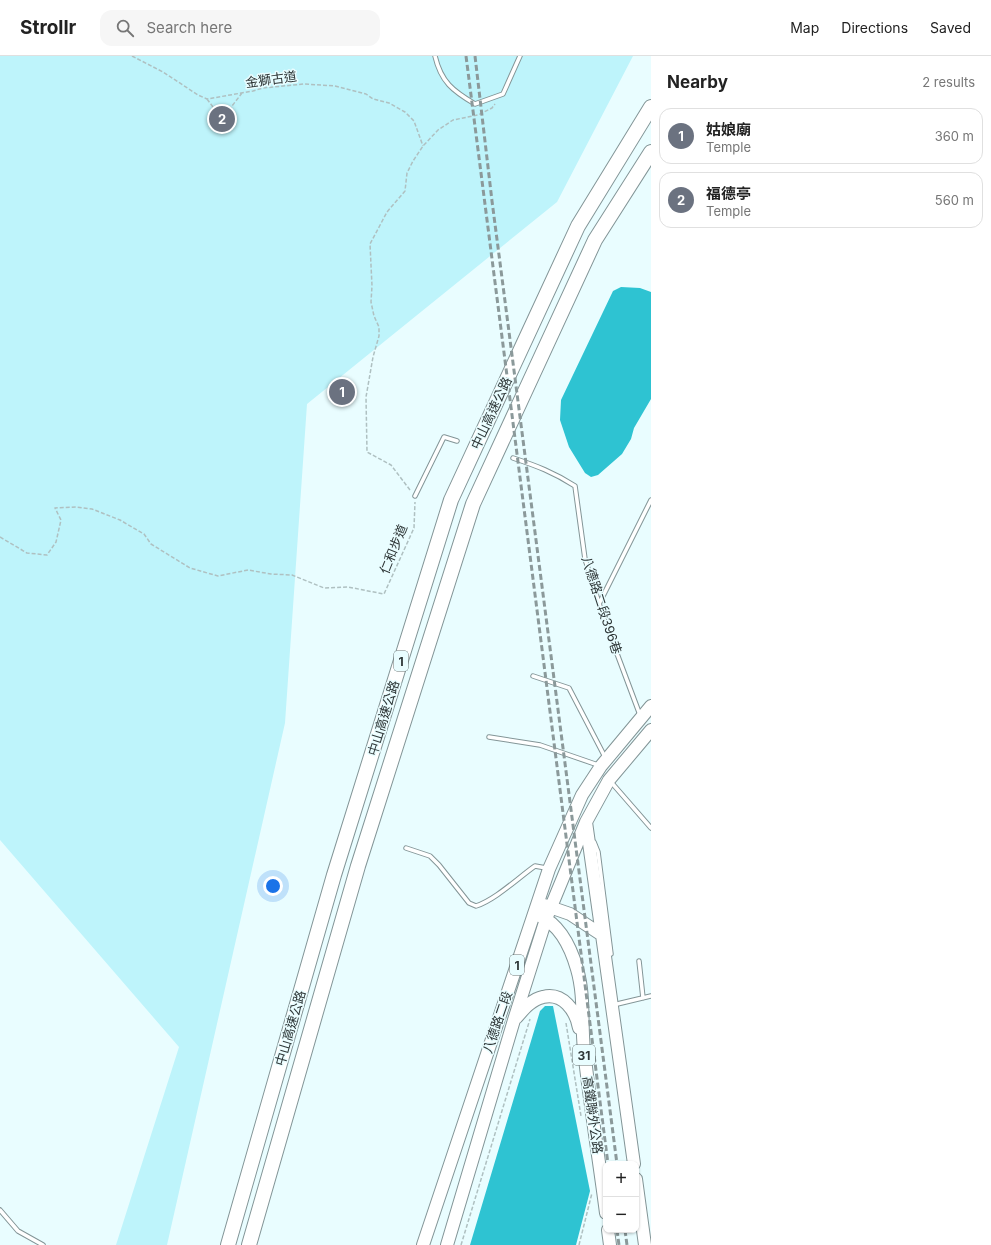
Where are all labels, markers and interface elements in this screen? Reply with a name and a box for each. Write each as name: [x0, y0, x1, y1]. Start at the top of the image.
search box: [100, 10, 380, 46]
text: Strollr: [20, 16, 76, 39]
icon: search: [114, 17, 136, 39]
text: Search here: [146, 18, 232, 37]
text: Map: [790, 19, 819, 36]
text: Directions: [841, 19, 908, 36]
text: Saved: [930, 19, 971, 36]
street label: 金獅古道: [244, 67, 298, 91]
text: Nearby: [667, 72, 728, 92]
text: 2 results: [922, 74, 975, 90]
pin: 2: [209, 104, 235, 134]
text: 姑娘廟: [706, 120, 751, 139]
text: 1: [678, 128, 684, 144]
text: 360 m: [935, 128, 974, 144]
text: Temple: [706, 139, 751, 155]
text: 福德亭: [706, 184, 751, 203]
text: 2: [677, 192, 685, 208]
text: 560 m: [935, 192, 974, 208]
text: Temple: [706, 203, 751, 219]
street label: 中山高速公路: [467, 374, 515, 452]
pin: 1: [329, 377, 355, 407]
street label: 仁和步道: [376, 522, 410, 576]
street label: 八德路二段396巷: [579, 554, 625, 656]
road number: 1: [394, 651, 408, 671]
street label: 中山高速公路: [364, 678, 402, 758]
your location: [263, 876, 283, 896]
road number: 1: [510, 955, 524, 975]
street label: 中山高速公路: [272, 988, 308, 1068]
street label: 八德路二段: [479, 989, 515, 1055]
road number: 31: [573, 1045, 595, 1065]
street label: 高鐵聯外公路: [580, 1075, 606, 1155]
map controls: [603, 1161, 639, 1233]
button: +: [603, 1161, 639, 1197]
button: −: [603, 1197, 639, 1233]

